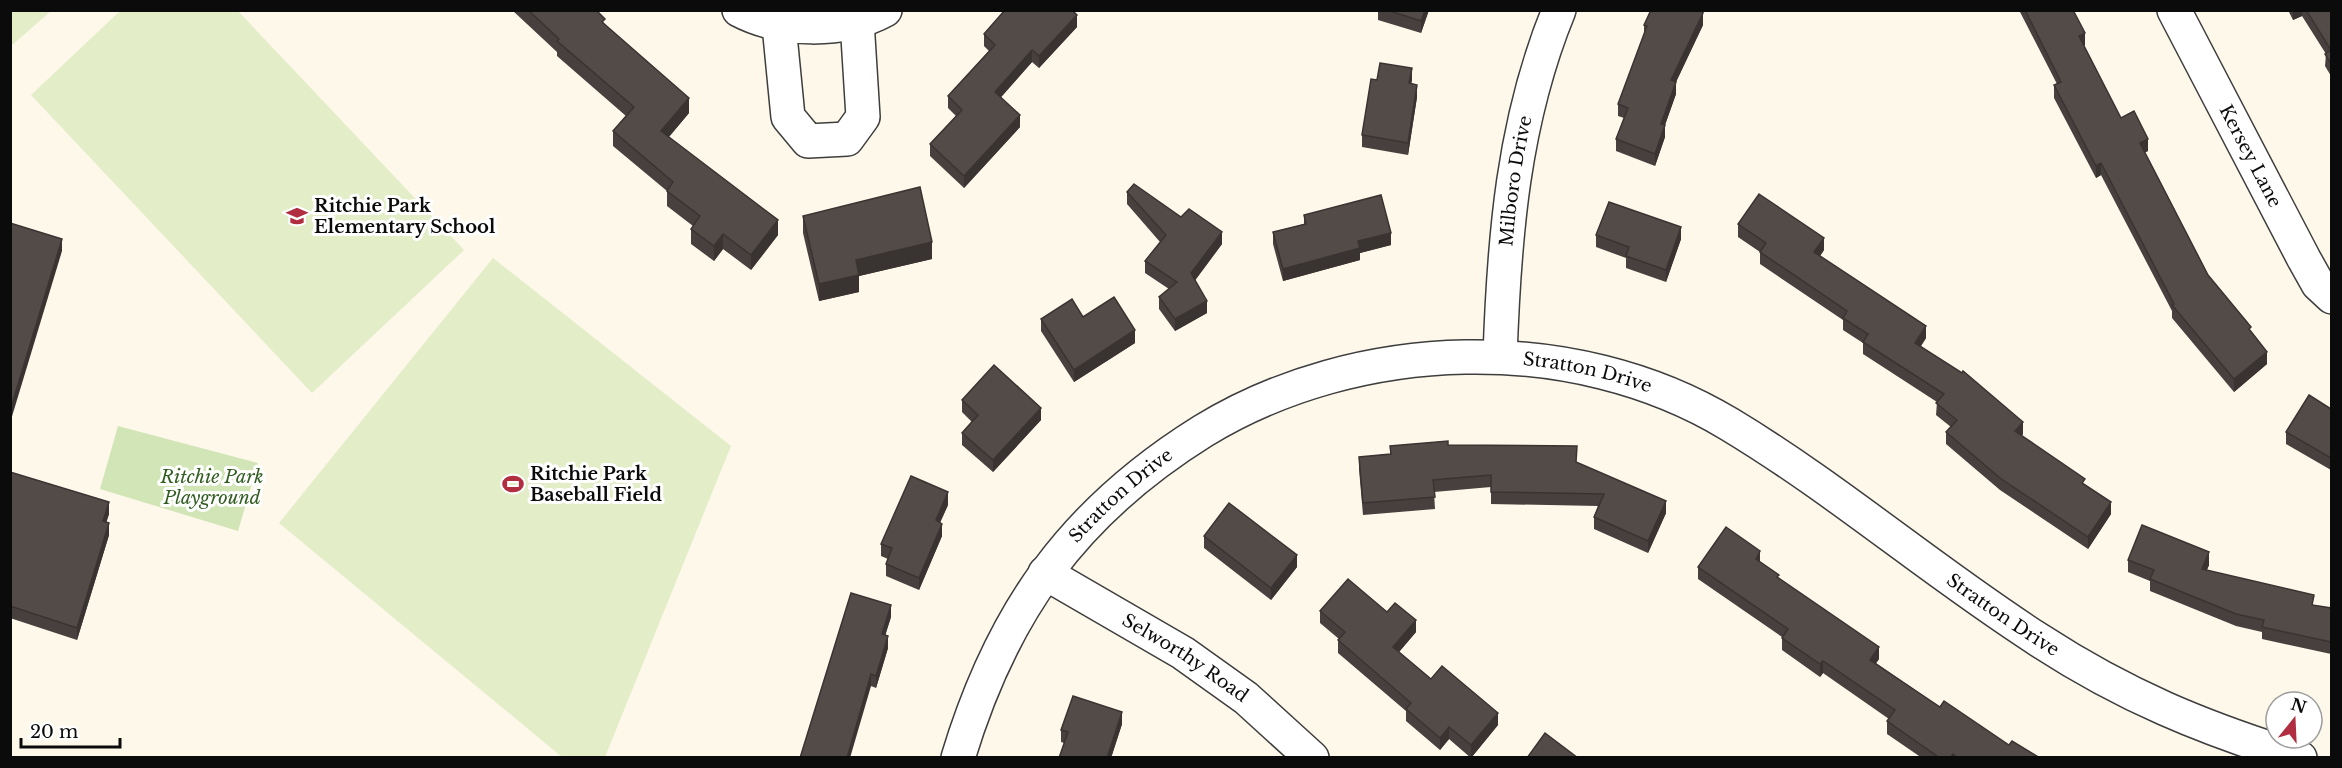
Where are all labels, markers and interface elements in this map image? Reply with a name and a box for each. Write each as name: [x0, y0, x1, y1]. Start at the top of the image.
street label: Kersey Lane: [2215, 101, 2286, 211]
street label: Milboro Drive: [1495, 113, 1537, 247]
place label: Ritchie Park Elementary School: [314, 195, 496, 238]
school or university icon: Ritchie Park Elementary School: [285, 204, 309, 228]
street label: Stratton Drive: [1522, 348, 1655, 397]
street label: Stratton Drive: [1064, 444, 1177, 547]
place label: Ritchie Park Baseball Field: [530, 463, 662, 506]
park label: Ritchie Park Playground: [159, 466, 264, 509]
sports icon: Ritchie Park Baseball Field: [501, 472, 525, 496]
street label: Stratton Drive: [1942, 569, 2063, 661]
street label: Selworthy Road: [1118, 609, 1252, 707]
north arrow: [2264, 690, 2324, 750]
text: N: [2288, 694, 2309, 718]
scale bar: [21, 711, 120, 749]
text: 20 m: [30, 721, 78, 743]

